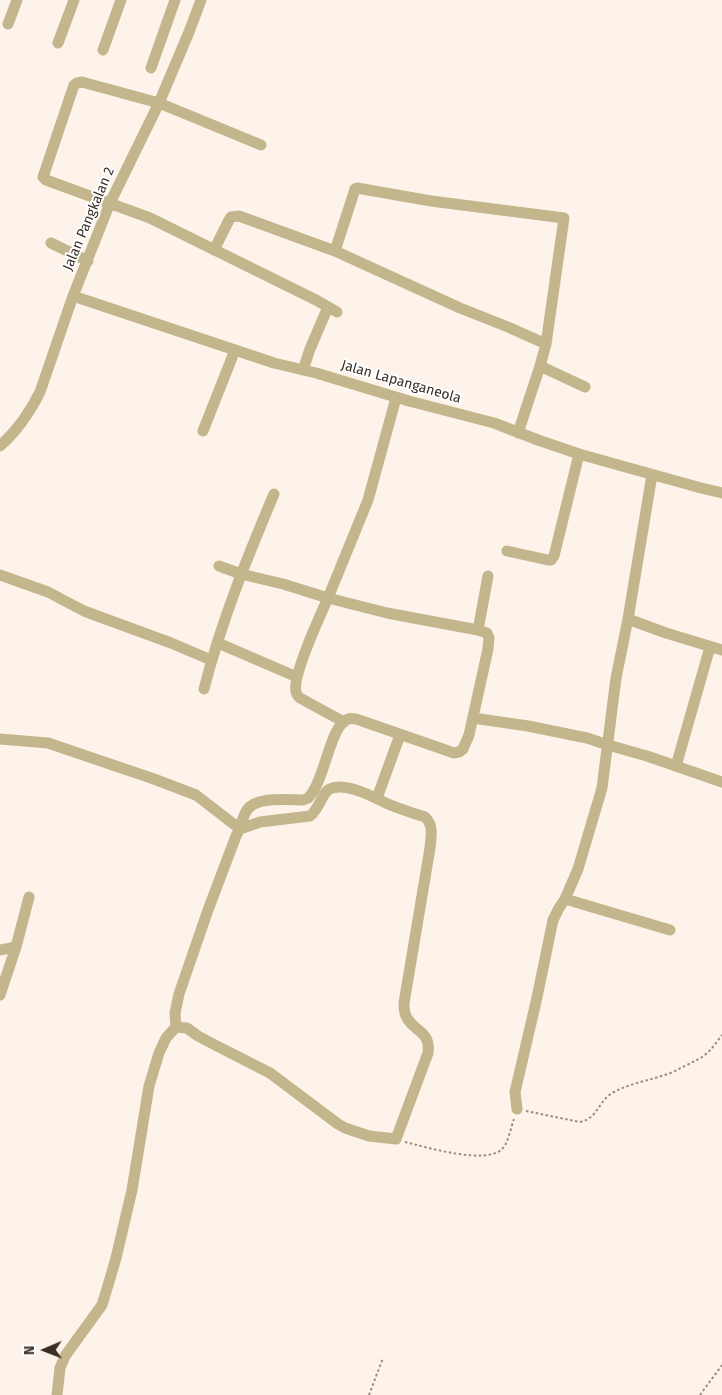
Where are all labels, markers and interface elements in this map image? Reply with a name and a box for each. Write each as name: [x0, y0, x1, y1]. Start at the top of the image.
street label: Jalan Pangkalan 2: [60, 165, 118, 273]
street label: Jalan Lapanganeola: [339, 357, 463, 407]
north arrow: [20, 1325, 70, 1375]
text: N: [21, 1345, 38, 1355]

